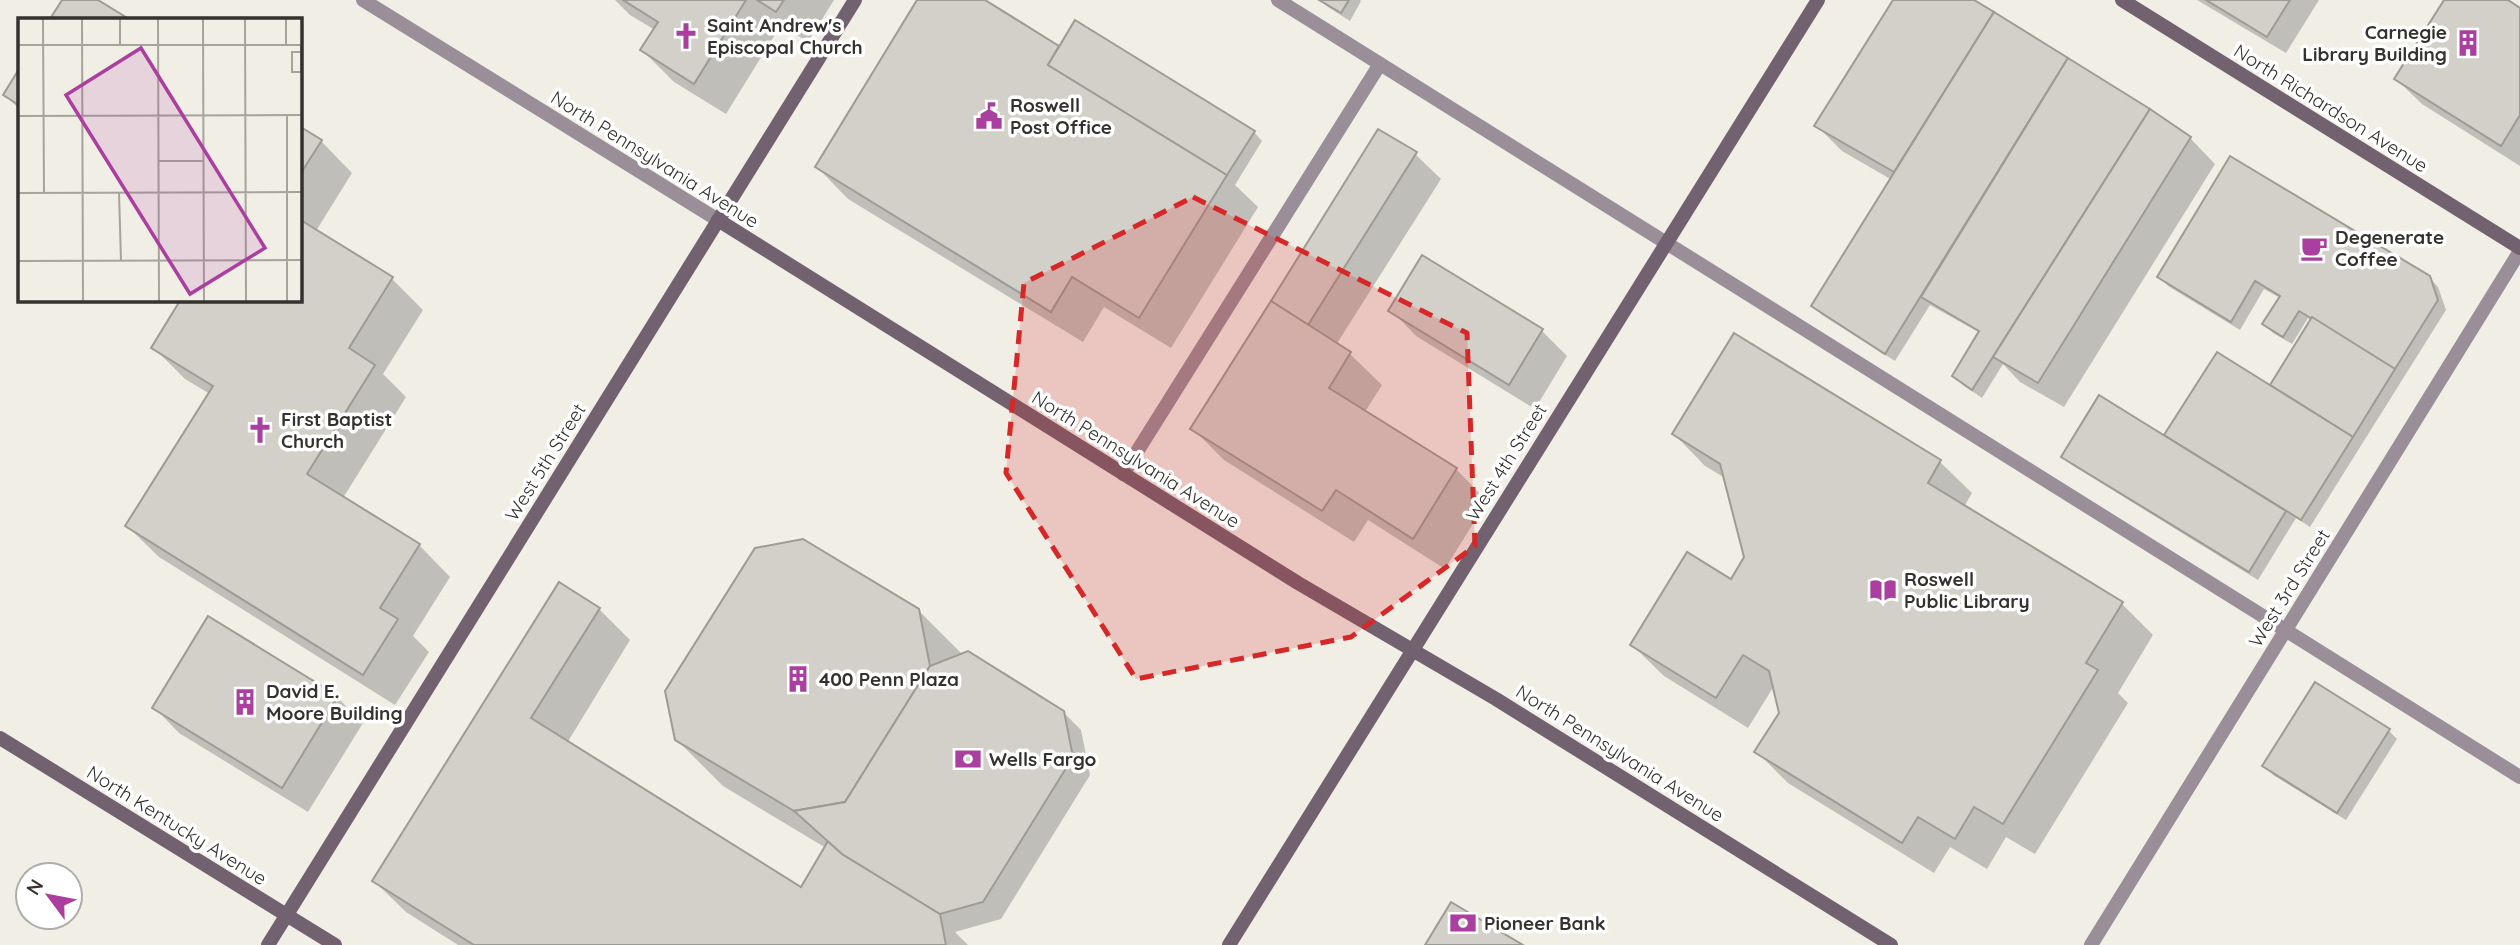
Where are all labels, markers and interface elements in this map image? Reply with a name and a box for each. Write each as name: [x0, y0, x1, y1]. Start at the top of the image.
place label: Saint Andrew's Episcopal Church: [707, 13, 863, 59]
inset map: [18, 18, 301, 301]
place label: Carnegie Library Building: [2302, 20, 2447, 66]
church icon: Saint Andrew's Episcopal Church: [671, 21, 701, 51]
building icon: Carnegie Library Building: [2453, 28, 2483, 58]
street label: North Richardson Avenue: [2230, 38, 2432, 178]
street label: North Pennsylvania Avenue: [547, 85, 763, 233]
place label: Roswell Post Office: [1010, 93, 1112, 139]
public building icon: Roswell Post Office: [974, 101, 1004, 131]
place label: Degenerate Coffee: [2335, 225, 2444, 271]
cafe icon: Degenerate Coffee: [2299, 233, 2329, 263]
street label: North Pennsylvania Avenue: [1028, 385, 1244, 533]
street label: West 5th Street: [499, 399, 591, 525]
street label: West 4th Street: [1460, 399, 1552, 525]
place label: First Baptist Church: [281, 407, 392, 453]
church icon: First Baptist Church: [245, 415, 275, 445]
street label: West 3rd Street: [2243, 524, 2335, 652]
place label: Roswell Public Library: [1904, 567, 2030, 613]
library icon: Roswell Public Library: [1868, 575, 1898, 605]
building icon: 400 Penn Plaza: [783, 664, 813, 694]
place label: 400 Penn Plaza: [819, 667, 959, 691]
place label: David E. Moore Building: [266, 679, 403, 725]
street label: North Pennsylvania Avenue: [1512, 679, 1728, 827]
building icon: David E. Moore Building: [230, 687, 260, 717]
bank icon: Wells Fargo: [953, 744, 983, 774]
place label: Wells Fargo: [989, 747, 1097, 771]
street label: North Kentucky Avenue: [83, 760, 271, 890]
north arrow: [14, 861, 84, 931]
text: N: [21, 875, 48, 899]
bank icon: Pioneer Bank: [1448, 908, 1478, 938]
place label: Pioneer Bank: [1484, 911, 1606, 935]

